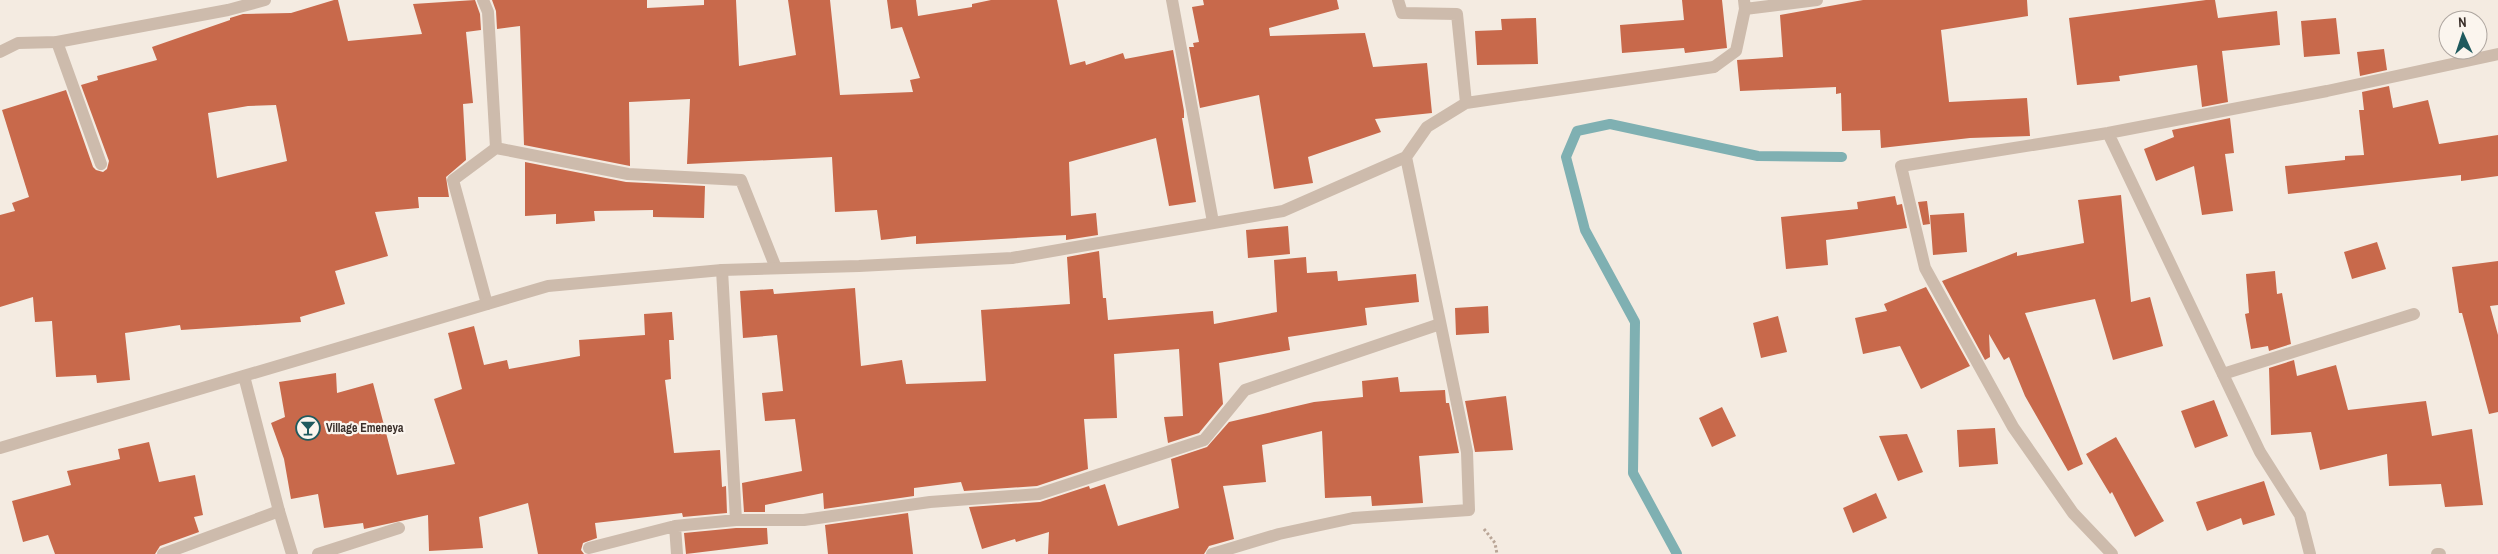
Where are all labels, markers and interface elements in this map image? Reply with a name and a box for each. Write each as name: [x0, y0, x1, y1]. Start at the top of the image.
north arrow: [2438, 10, 2488, 60]
text: N: [2458, 13, 2467, 31]
bar icon: Village Emeneya: [295, 415, 321, 441]
place label: Village Emeneya: [326, 420, 404, 436]

